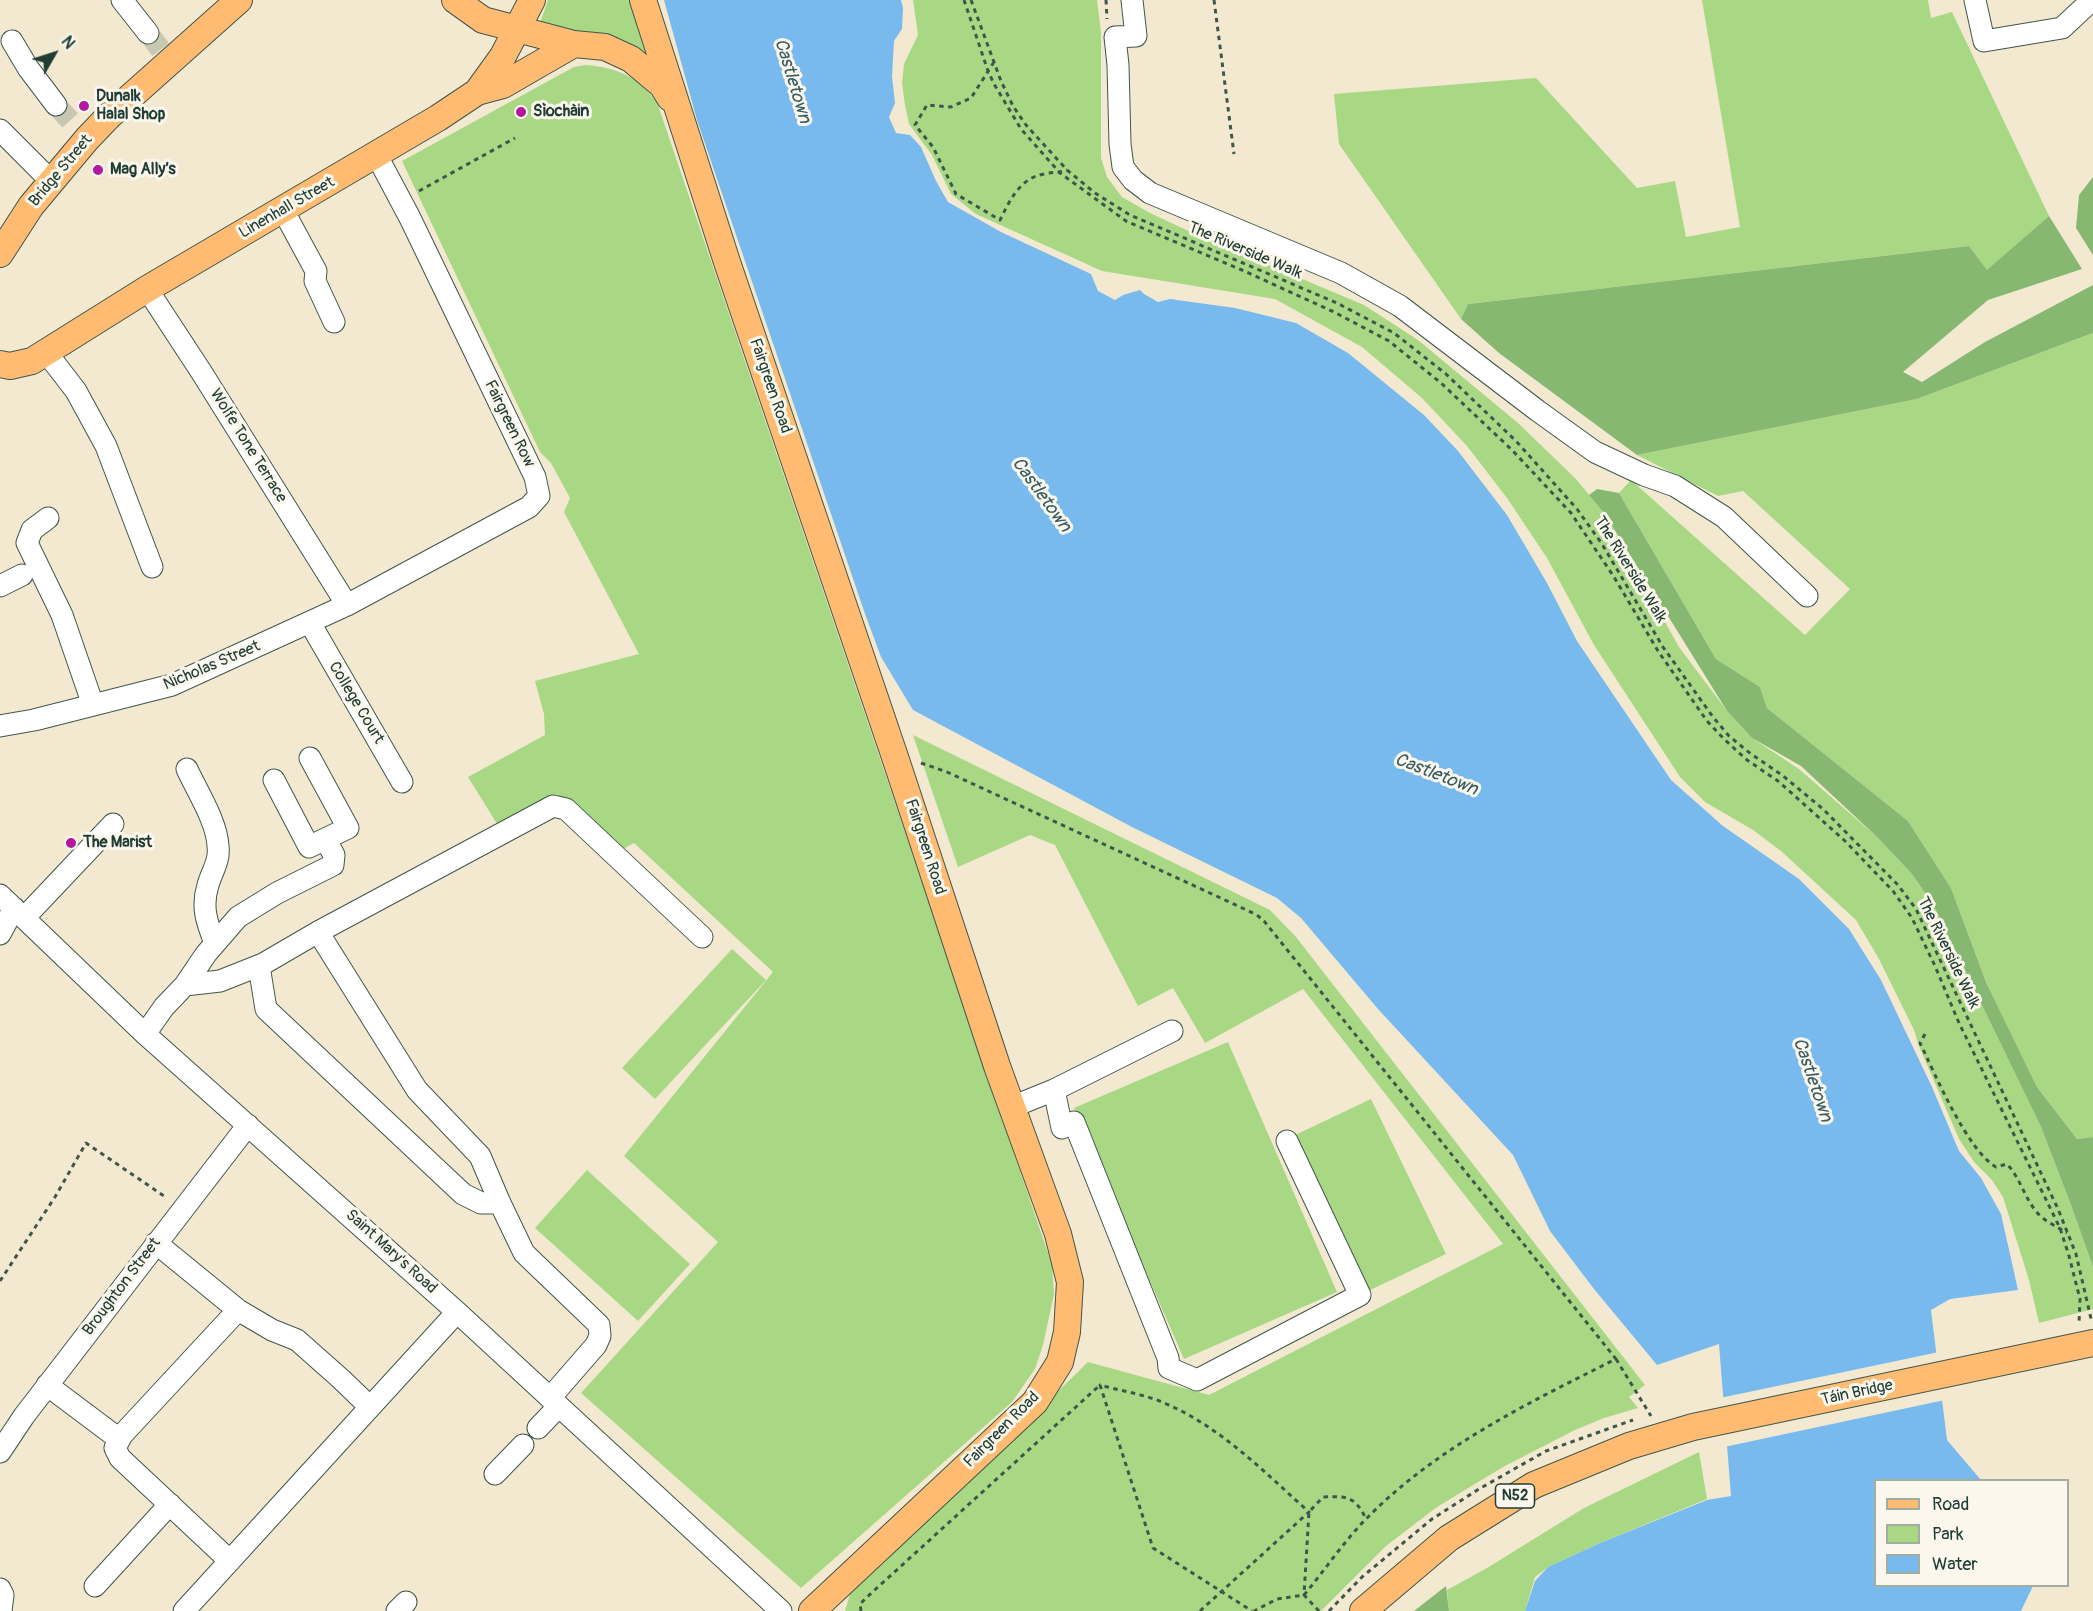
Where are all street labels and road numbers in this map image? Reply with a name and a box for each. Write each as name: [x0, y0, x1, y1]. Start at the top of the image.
street label: Bridge Street: [25, 131, 97, 211]
street label: Linenhall Street: [236, 173, 338, 243]
street label: The Riverside Walk: [1185, 218, 1305, 284]
street label: Fairgreen Road: [745, 336, 795, 436]
street label: Fairgreen Row: [480, 377, 538, 471]
street label: Wolfe Tone Terrace: [205, 386, 291, 506]
street label: The Riverside Walk: [1590, 513, 1670, 627]
street label: Nicholas Street: [161, 637, 263, 695]
street label: College Court: [324, 659, 388, 747]
street label: Fairgreen Road: [901, 797, 949, 897]
street label: The Riverside Walk: [1913, 894, 1983, 1012]
street label: Saint Mary's Road: [341, 1206, 441, 1298]
street label: Broughton Street: [79, 1234, 165, 1340]
street label: Táin Bridge: [1819, 1376, 1895, 1410]
street label: Fairgreen Road: [960, 1388, 1044, 1472]
road number: N52: [1496, 1484, 1534, 1508]

